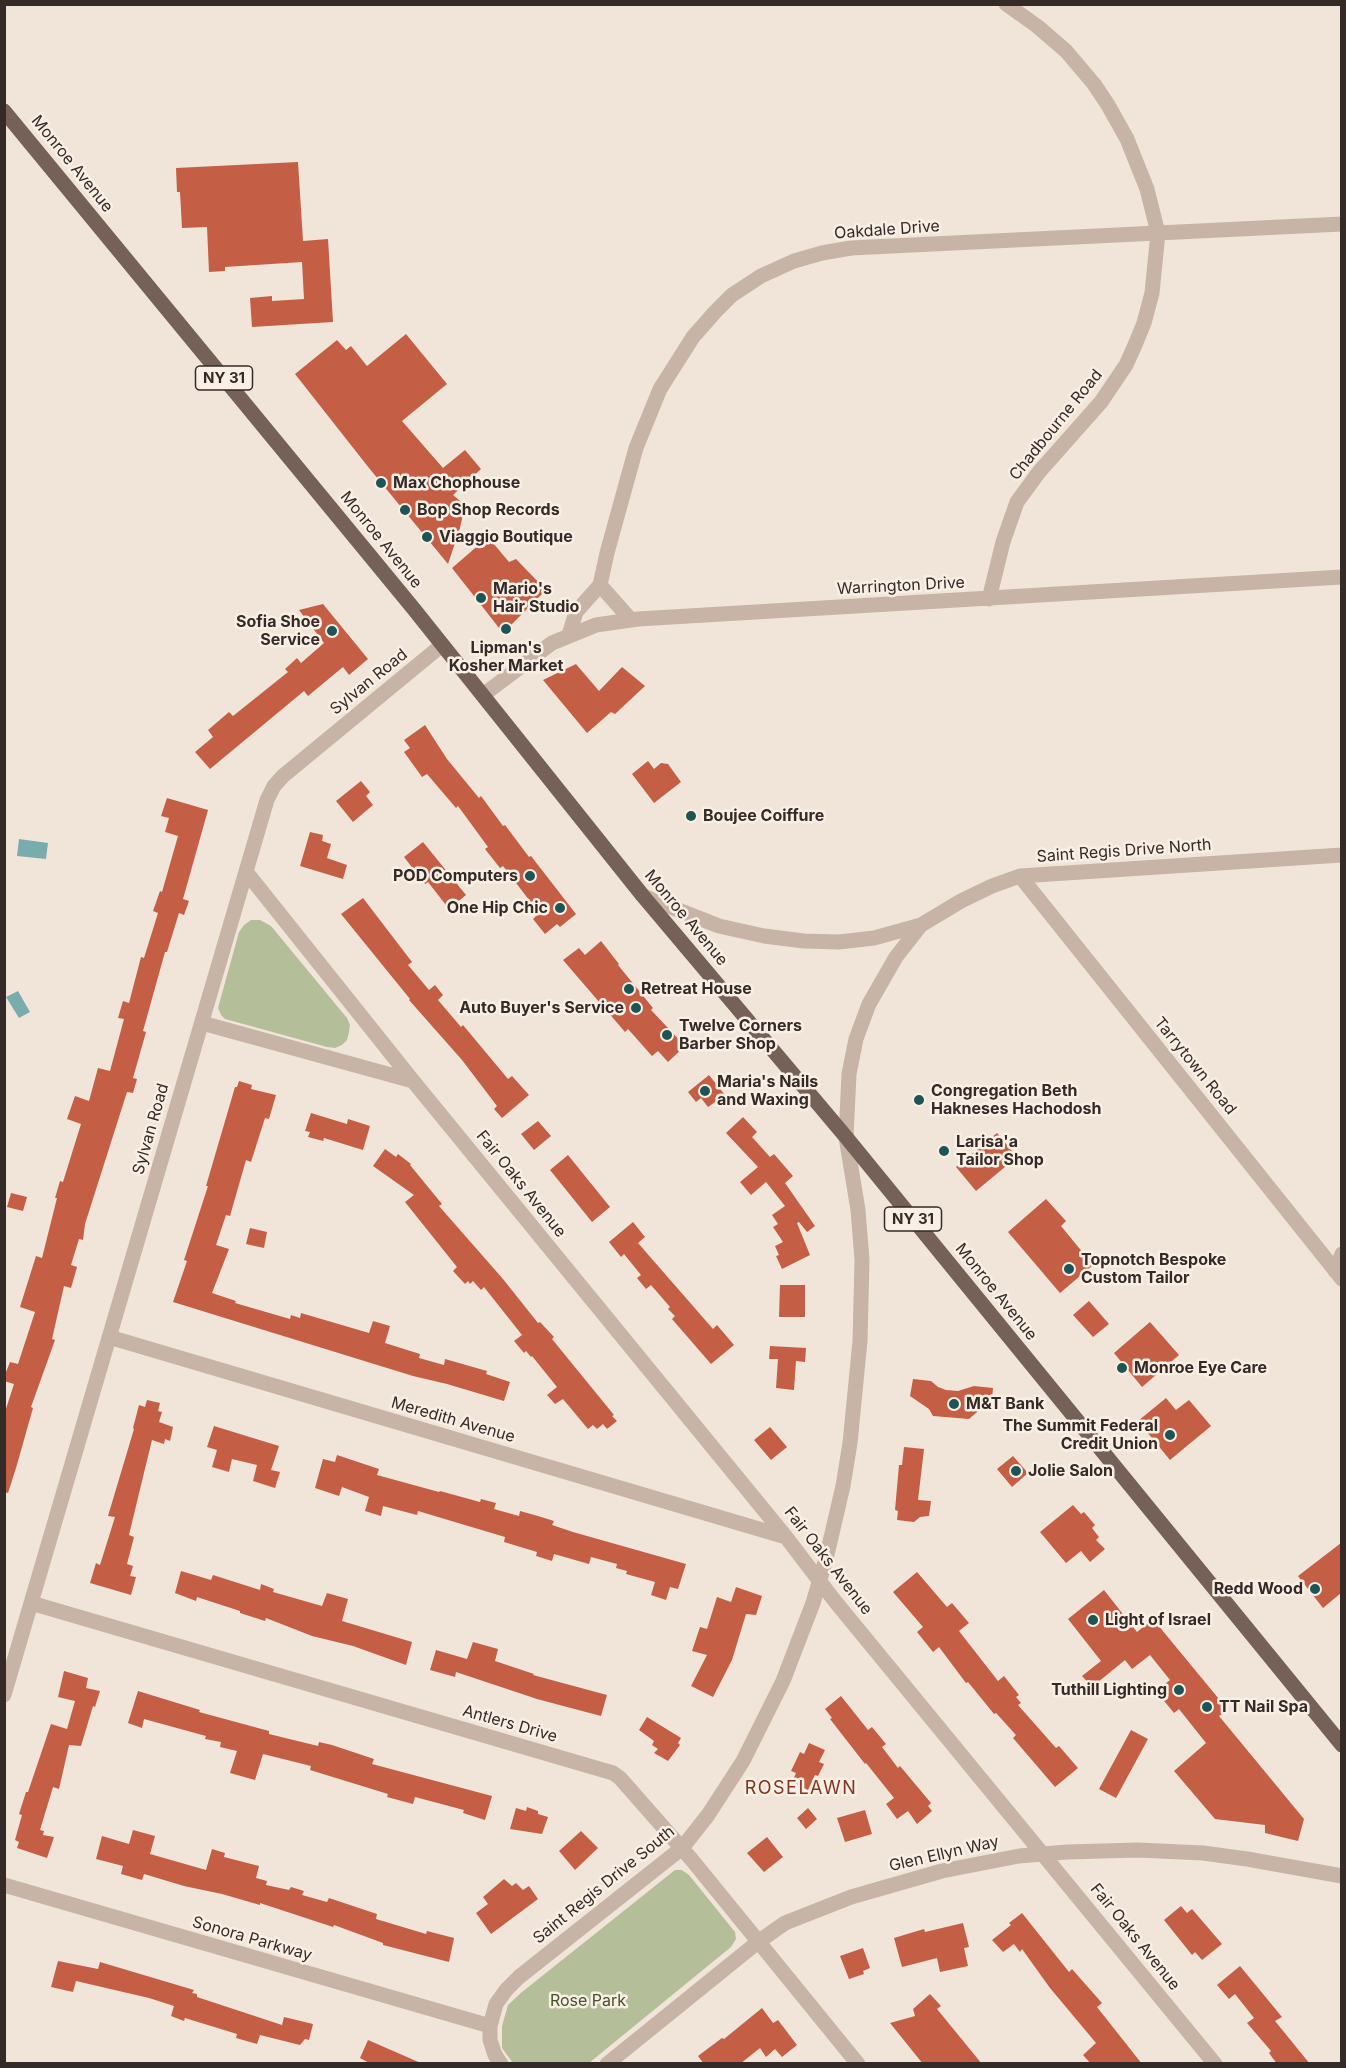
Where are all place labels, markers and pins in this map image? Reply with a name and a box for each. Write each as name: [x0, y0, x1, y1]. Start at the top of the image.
place label: Max Chophouse: [393, 473, 520, 493]
marker: Max Chophouse: [374, 476, 388, 490]
place label: Bop Shop Records: [417, 500, 560, 520]
marker: Bop Shop Records: [398, 503, 412, 517]
place label: Viaggio Boutique: [439, 527, 573, 547]
marker: Viaggio Boutique: [420, 530, 434, 544]
place label: Mario's Hair Studio: [493, 579, 579, 617]
marker: Mario's Hair Studio: [474, 591, 488, 605]
place label: Sofia Shoe Service: [236, 612, 320, 650]
marker: Lipman's Kosher Market: [499, 622, 513, 636]
marker: Sofia Shoe Service: [325, 624, 339, 638]
place label: Lipman's Kosher Market: [449, 638, 563, 676]
place label: Boujee Coiffure: [703, 806, 824, 826]
marker: Boujee Coiffure: [684, 809, 698, 823]
place label: POD Computers: [393, 866, 518, 886]
marker: POD Computers: [523, 869, 537, 883]
place label: One Hip Chic: [447, 898, 548, 918]
marker: One Hip Chic: [553, 901, 567, 915]
place label: Retreat House: [641, 979, 752, 999]
marker: Retreat House: [622, 982, 636, 996]
place label: Auto Buyer's Service: [459, 998, 624, 1018]
marker: Auto Buyer's Service: [629, 1001, 643, 1015]
place label: Twelve Corners Barber Shop: [679, 1016, 802, 1054]
marker: Twelve Corners Barber Shop: [660, 1028, 674, 1042]
place label: Maria's Nails and Waxing: [717, 1072, 818, 1110]
place label: Congregation Beth Hakneses Hachodosh: [931, 1081, 1102, 1119]
marker: Maria's Nails and Waxing: [698, 1084, 712, 1098]
marker: Congregation Beth Hakneses Hachodosh: [912, 1093, 926, 1107]
place label: Larisa'a Tailor Shop: [956, 1132, 1044, 1170]
marker: Larisa'a Tailor Shop: [937, 1144, 951, 1158]
place label: Topnotch Bespoke Custom Tailor: [1081, 1250, 1226, 1288]
marker: Topnotch Bespoke Custom Tailor: [1062, 1262, 1076, 1276]
place label: Monroe Eye Care: [1134, 1358, 1267, 1378]
marker: Monroe Eye Care: [1115, 1361, 1129, 1375]
place label: M&T Bank: [966, 1394, 1044, 1414]
marker: M&T Bank: [947, 1397, 961, 1411]
place label: The Summit Federal Credit Union: [1002, 1416, 1158, 1454]
marker: The Summit Federal Credit Union: [1163, 1428, 1177, 1442]
place label: Jolie Salon: [1028, 1461, 1113, 1481]
marker: Jolie Salon: [1009, 1464, 1023, 1478]
place label: Redd Wood: [1214, 1579, 1303, 1599]
marker: Redd Wood: [1308, 1582, 1322, 1596]
place label: Light of Israel: [1105, 1610, 1211, 1630]
marker: Light of Israel: [1086, 1613, 1100, 1627]
place label: Tuthill Lighting: [1051, 1680, 1167, 1700]
marker: Tuthill Lighting: [1172, 1683, 1186, 1697]
place label: TT Nail Spa: [1219, 1697, 1308, 1717]
marker: TT Nail Spa: [1200, 1700, 1214, 1714]

